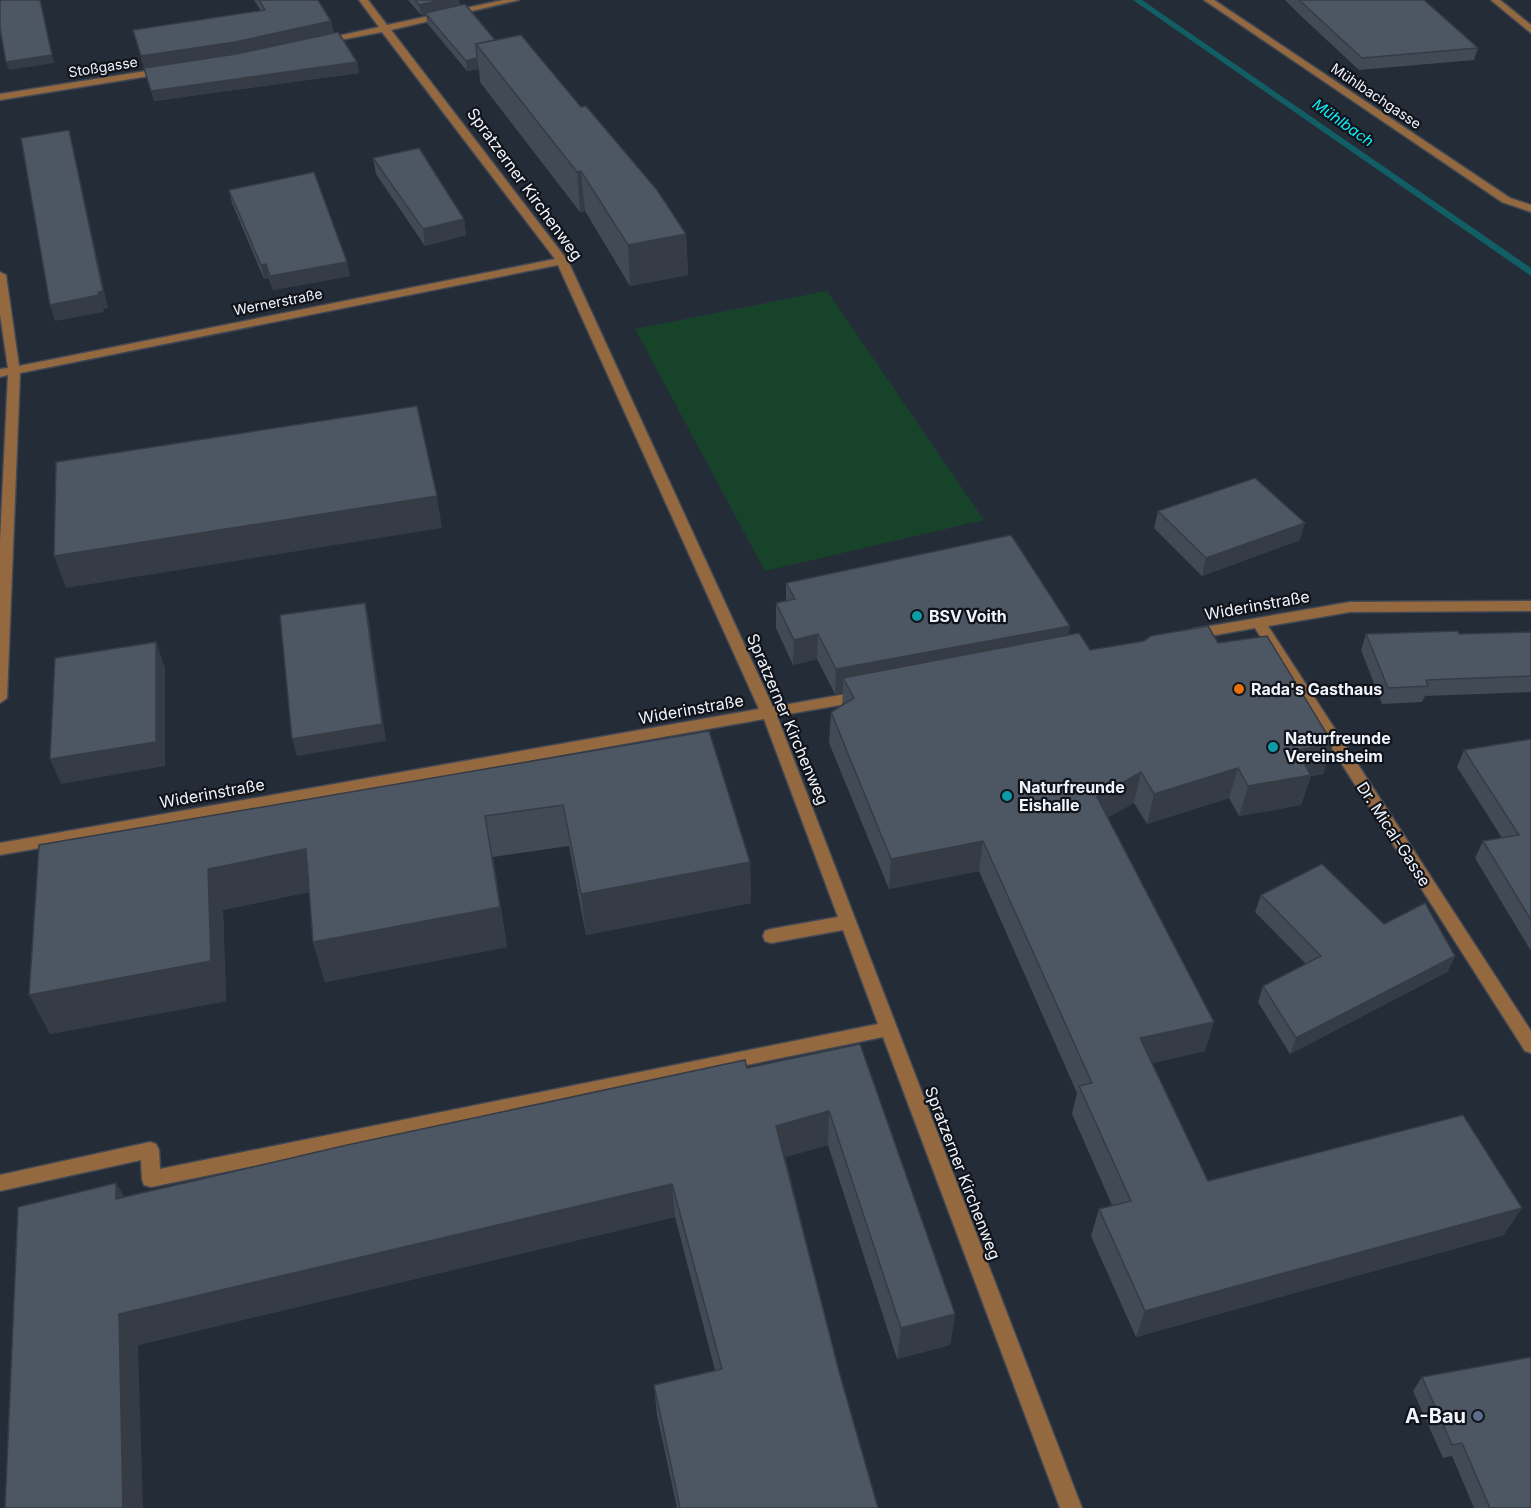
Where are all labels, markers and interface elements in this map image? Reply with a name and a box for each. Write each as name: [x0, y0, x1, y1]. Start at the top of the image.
street label: Stoßgasse: [67, 53, 139, 80]
street label: Mühlbachgasse: [1328, 60, 1424, 132]
water label: Mühlbach: [1309, 95, 1377, 151]
street label: Spratzerner Kirchenweg: [463, 104, 587, 264]
street label: Wernerstraße: [232, 285, 324, 318]
street label: Widerinstraße: [1203, 586, 1311, 624]
place label: BSV Voith: [929, 606, 1007, 626]
marker: BSV Voith: [910, 609, 924, 623]
street label: Spratzerner Kirchenweg: [743, 631, 833, 807]
place label: Rada's Gasthaus: [1251, 679, 1382, 699]
marker: Rada's Gasthaus: [1232, 682, 1246, 696]
street label: Widerinstraße: [637, 690, 745, 728]
place label: Naturfreunde Vereinsheim: [1285, 728, 1391, 766]
marker: Naturfreunde Vereinsheim: [1266, 740, 1280, 754]
street label: Widerinstraße: [158, 774, 266, 812]
place label: Naturfreunde Eishalle: [1019, 777, 1125, 815]
street label: Dr. Mical-Gasse: [1353, 778, 1435, 890]
marker: Naturfreunde Eishalle: [1000, 789, 1014, 803]
street label: Spratzerner Kirchenweg: [921, 1084, 1005, 1262]
place label: A-Bau: [1405, 1404, 1466, 1428]
marker: A-Bau: [1471, 1409, 1485, 1423]

